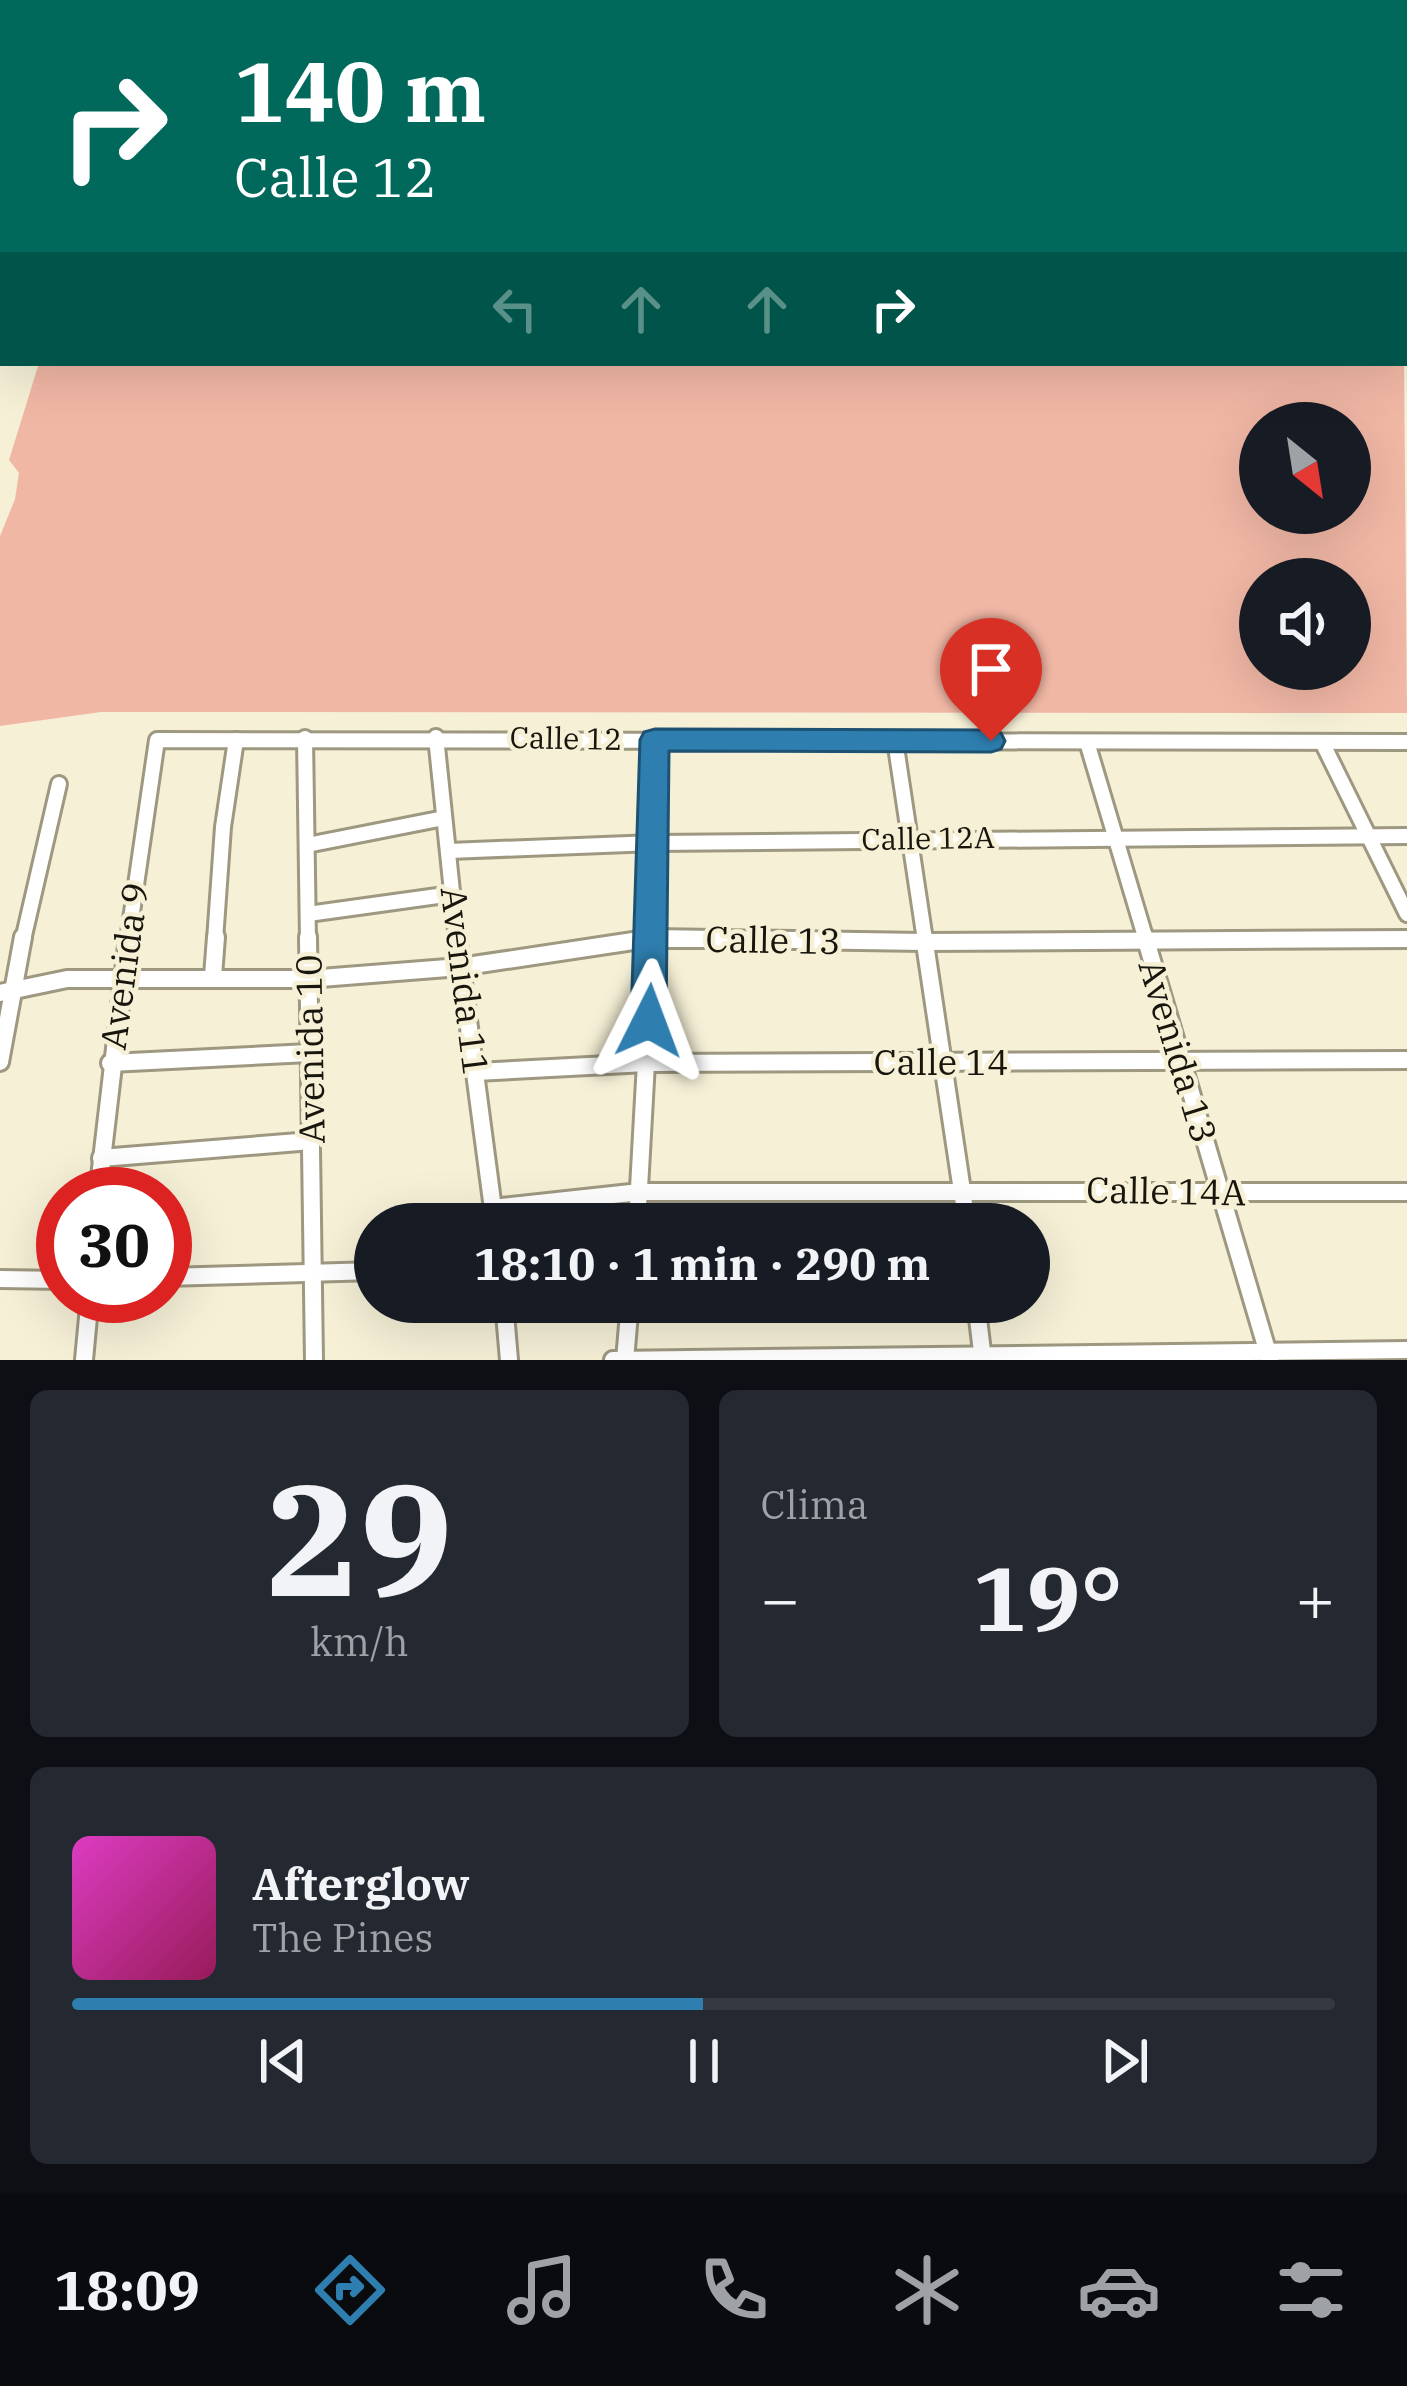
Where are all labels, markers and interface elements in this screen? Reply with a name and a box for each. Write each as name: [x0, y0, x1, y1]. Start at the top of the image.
text: 140 m: [234, 36, 486, 145]
icon: right: [36, 48, 192, 204]
text: Calle 12: [234, 142, 437, 212]
icon: left: [482, 276, 548, 342]
icon: ahead: [608, 276, 674, 342]
icon: ahead: [734, 276, 800, 342]
icon: right: [860, 276, 926, 342]
north arrow: [1239, 402, 1371, 534]
map controls: [1239, 402, 1371, 690]
button: sound: [1239, 558, 1371, 690]
pin: [940, 618, 1042, 741]
icon: arrive: [958, 636, 1024, 702]
street label: Calle 12: [509, 717, 623, 758]
street label: Calle 12A: [861, 817, 995, 858]
street label: Avenida 9: [89, 880, 158, 1052]
street label: Avenida 11: [431, 884, 500, 1078]
street label: Calle 13: [705, 915, 841, 964]
street label: Avenida 13: [1128, 953, 1229, 1148]
street label: Avenida 10: [284, 954, 335, 1144]
position arrow: [586, 958, 712, 1084]
street label: Calle 14: [873, 1038, 1009, 1085]
street label: Calle 14A: [1086, 1166, 1247, 1215]
speed limit sign: 30: [36, 1167, 192, 1323]
text: 18:10 · 1 min · 290 m: [474, 1234, 930, 1292]
text: 29: [266, 1436, 453, 1639]
text: Clima: [761, 1479, 868, 1530]
text: 19°: [973, 1539, 1123, 1656]
text: −: [761, 1555, 800, 1641]
text: +: [1295, 1555, 1335, 1641]
text: km/h: [310, 1616, 409, 1667]
text: Afterglow: [252, 1854, 470, 1912]
text: The Pines: [252, 1912, 433, 1963]
icon: previous: [250, 2028, 316, 2094]
icon: pause: [671, 2028, 737, 2094]
icon: next: [1092, 2028, 1158, 2094]
icon: directions: [308, 2248, 392, 2332]
icon: music: [500, 2248, 584, 2332]
icon: phone: [692, 2248, 776, 2332]
icon: climate: [885, 2248, 969, 2332]
icon: car: [1077, 2248, 1161, 2332]
icon: filters: [1269, 2248, 1353, 2332]
text: 18:09: [54, 2255, 200, 2325]

